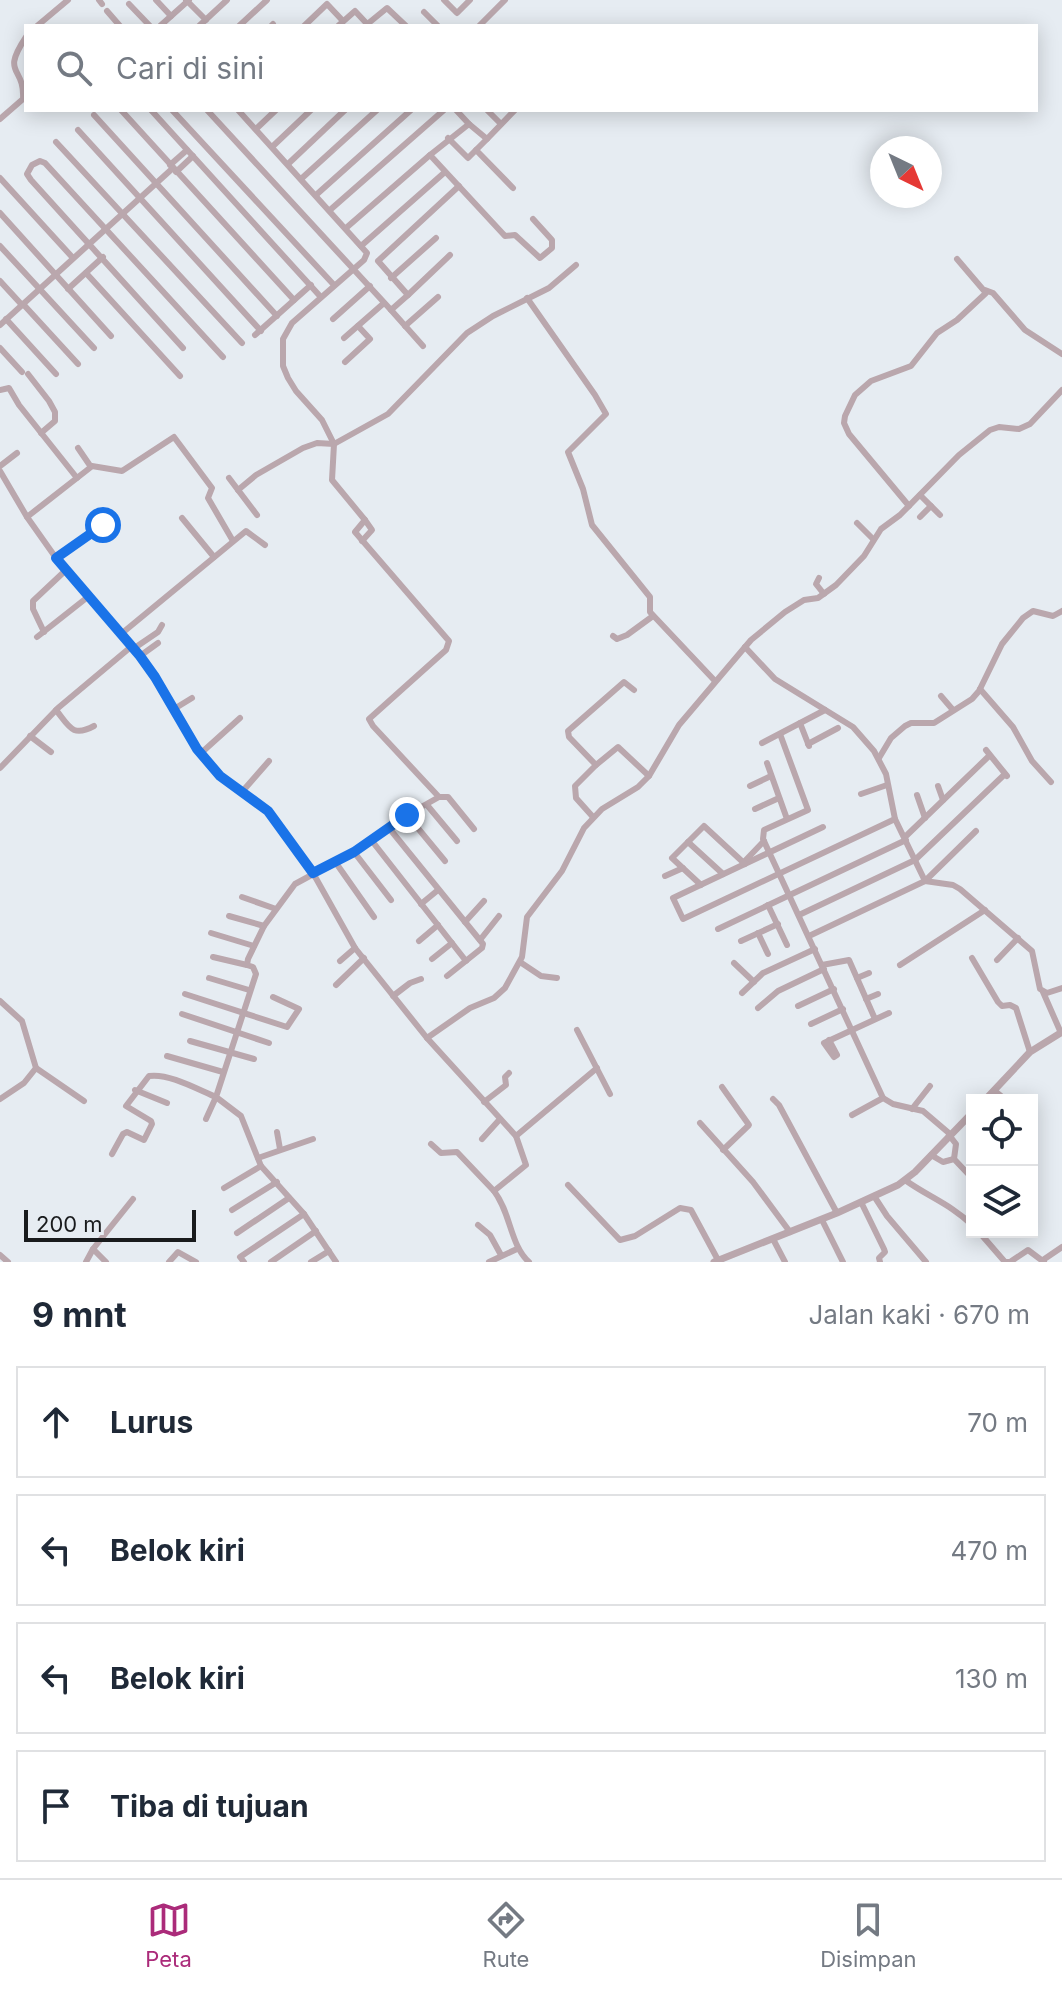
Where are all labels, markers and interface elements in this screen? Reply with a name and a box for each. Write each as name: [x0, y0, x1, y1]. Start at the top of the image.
search box: [24, 24, 1038, 112]
icon: search: [52, 46, 96, 90]
text: Cari di sini: [116, 50, 264, 86]
north arrow: [870, 136, 942, 208]
route start: [85, 507, 121, 543]
route end: [389, 797, 425, 833]
map controls: [966, 1094, 1038, 1238]
button: locate: [966, 1094, 1038, 1166]
button: layers: [966, 1166, 1038, 1238]
scale bar: [24, 1206, 196, 1242]
text: 200 m: [36, 1211, 103, 1237]
text: 9 mnt: [32, 1294, 127, 1335]
text: Jalan kaki · 670 m: [809, 1299, 1030, 1330]
icon: ahead: [34, 1400, 78, 1444]
text: Lurus: [110, 1404, 193, 1440]
text: 70 m: [967, 1407, 1028, 1438]
icon: left: [34, 1528, 78, 1572]
text: Belok kiri: [110, 1532, 245, 1568]
text: 470 m: [950, 1535, 1028, 1566]
icon: left: [34, 1656, 78, 1700]
text: Belok kiri: [110, 1660, 245, 1696]
text: 130 m: [955, 1663, 1028, 1694]
icon: arrive: [34, 1784, 78, 1828]
text: Tiba di tujuan: [110, 1788, 309, 1824]
tab: Peta: [145, 1898, 192, 1972]
tab: Rute: [482, 1898, 529, 1972]
tab: Disimpan: [820, 1898, 917, 1972]

